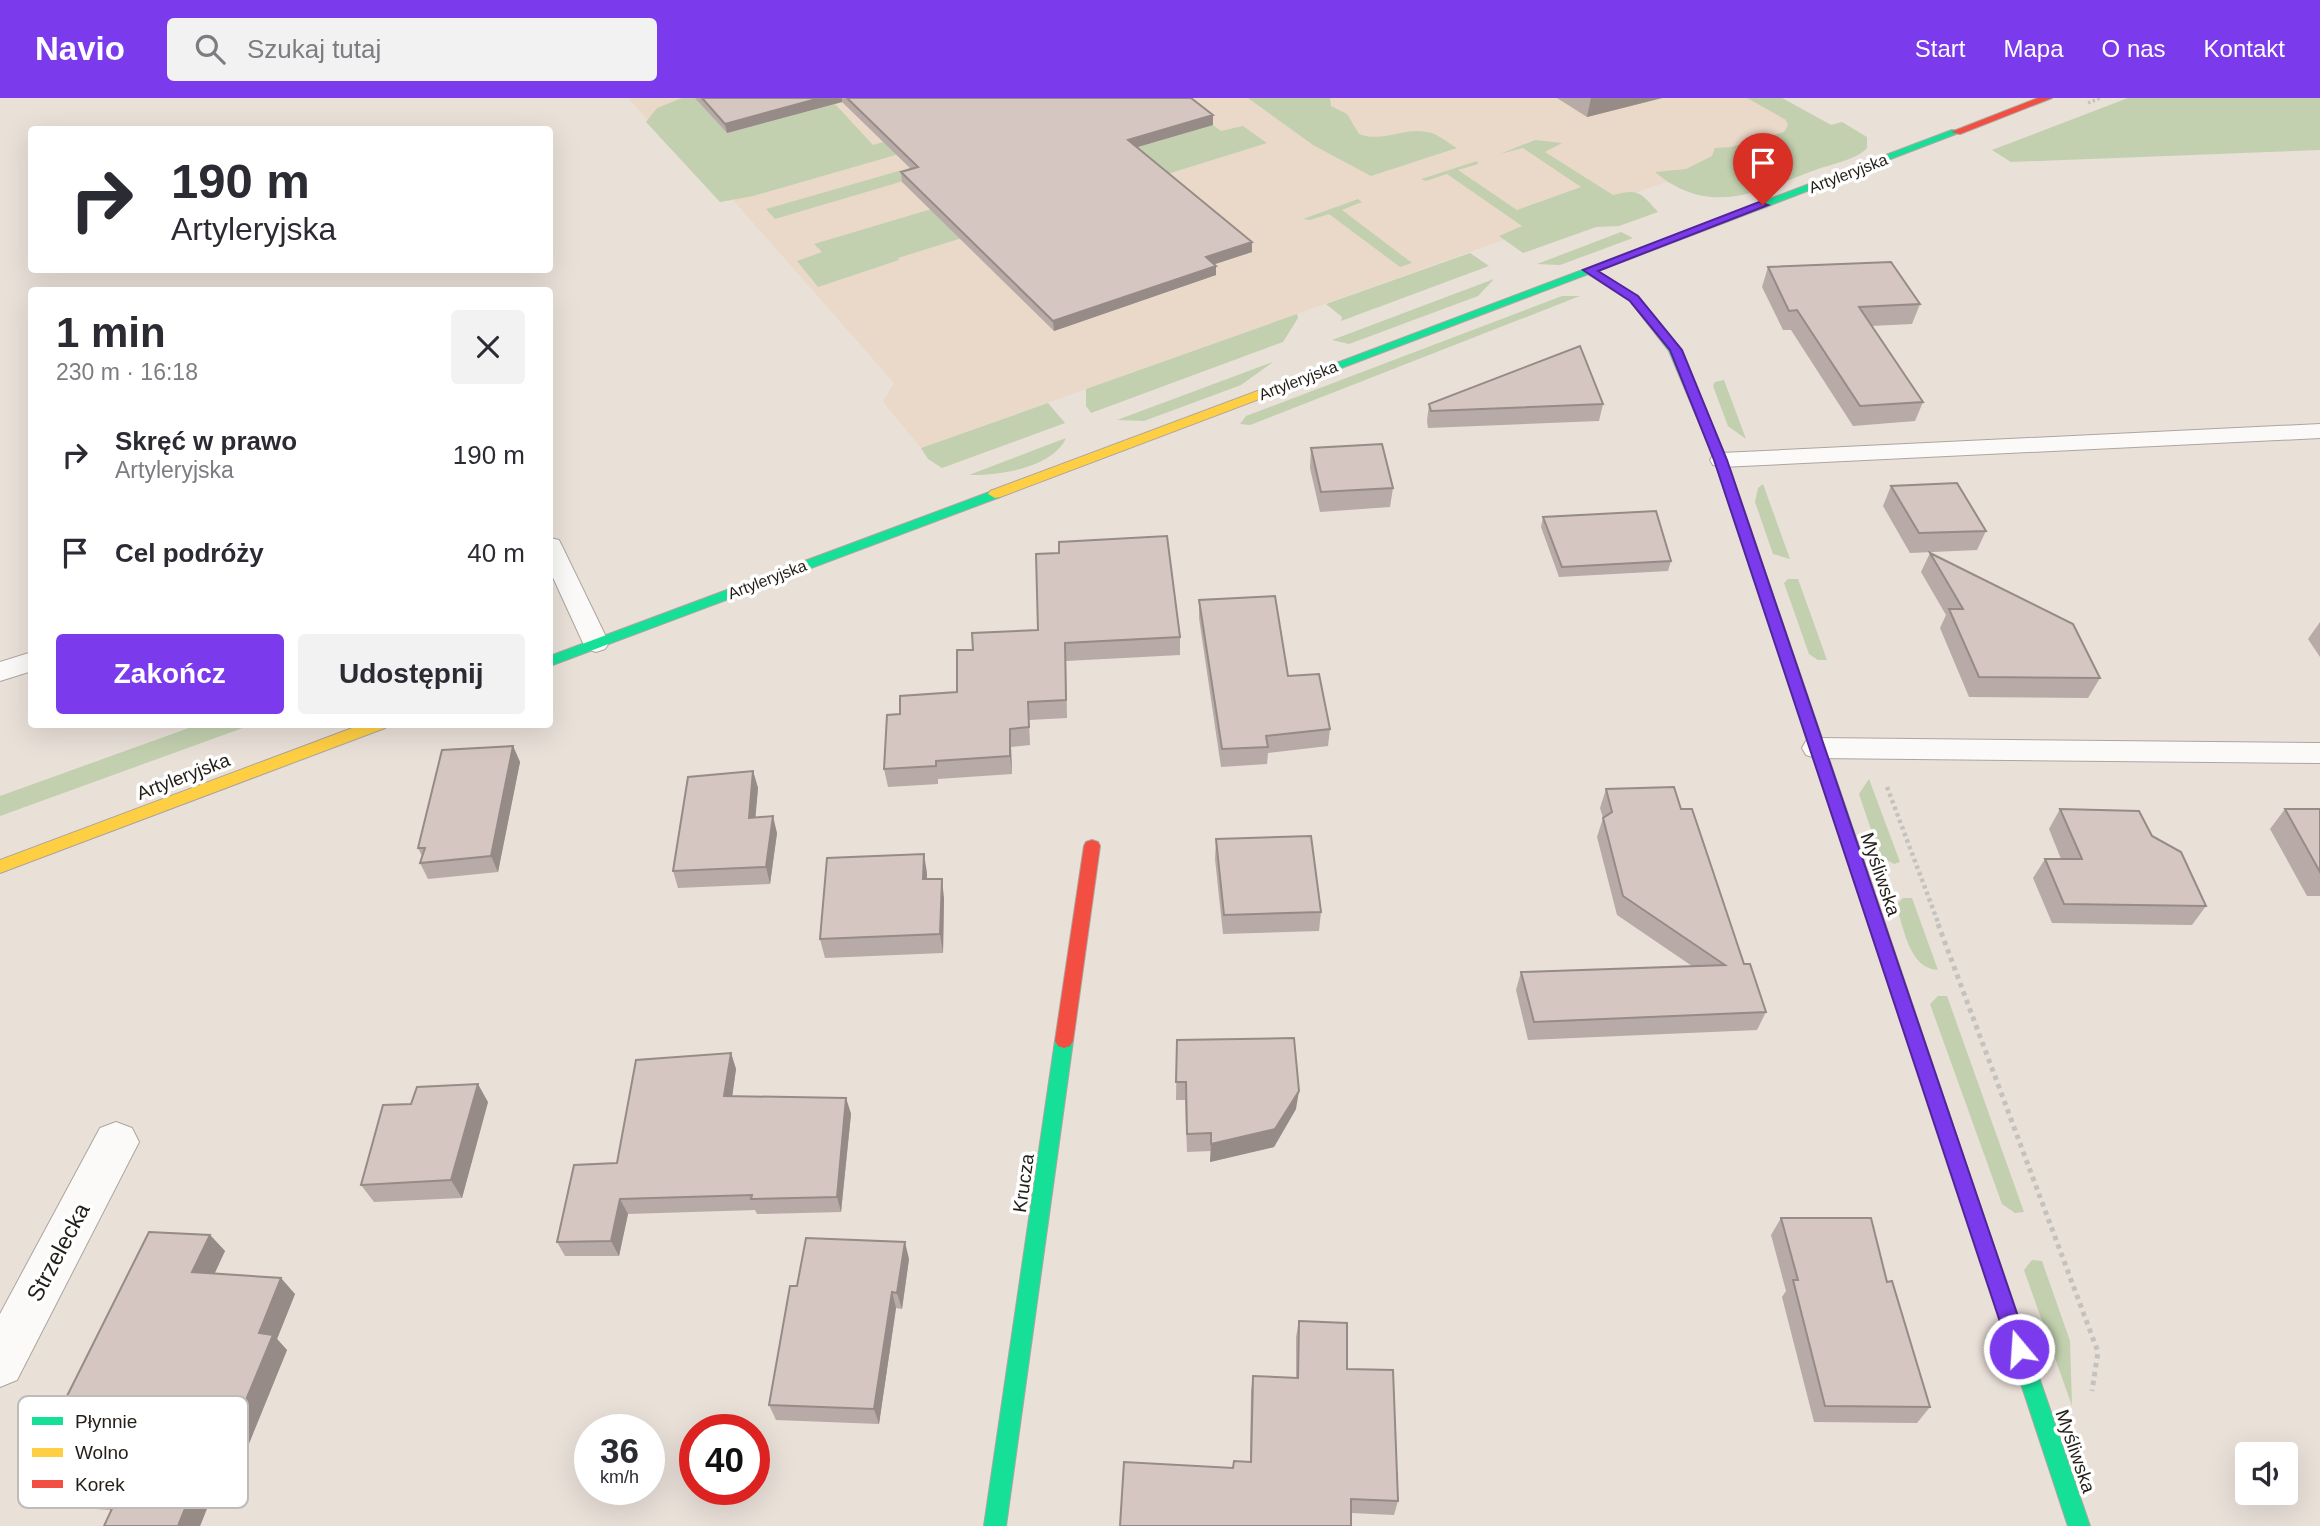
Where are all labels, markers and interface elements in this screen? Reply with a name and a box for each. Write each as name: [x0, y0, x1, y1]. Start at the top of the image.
search box: [167, 18, 657, 81]
text: Navio: [35, 30, 125, 67]
icon: search: [191, 30, 229, 68]
text: Szukaj tutaj: [247, 34, 381, 64]
text: Start: [1915, 35, 1966, 62]
text: Mapa: [2004, 35, 2064, 62]
text: O nas: [2102, 35, 2166, 62]
text: Kontakt: [2204, 35, 2285, 62]
pin: [1733, 133, 1793, 205]
icon: arrive: [1744, 144, 1782, 182]
street label: Artyleryjska: [1807, 151, 1890, 196]
icon: right: [56, 154, 147, 245]
text: 190 m: [171, 154, 310, 208]
text: Artyleryjska: [171, 211, 336, 247]
text: 1 min: [56, 309, 166, 356]
button: close: [451, 310, 525, 384]
street label: Artyleryjska: [1257, 358, 1340, 403]
text: 230 m · 16:18: [56, 359, 198, 385]
text: Skręć w prawo: [115, 426, 297, 456]
icon: right: [56, 436, 94, 474]
text: 190 m: [453, 440, 525, 470]
text: Artyleryjska: [115, 457, 234, 483]
icon: arrive: [56, 534, 94, 572]
text: Cel podróży: [115, 538, 264, 568]
text: 40 m: [467, 538, 525, 568]
street label: Artyleryjska: [726, 557, 809, 602]
button: Zakończ: [56, 634, 284, 714]
button: Udostępnij: [298, 634, 525, 714]
street label: Artyleryjska: [134, 749, 233, 804]
street label: Myśliwska: [1857, 830, 1905, 919]
street label: Krucza: [1009, 1152, 1038, 1214]
street label: Strzelecka: [21, 1198, 95, 1306]
position arrow: [1982, 1312, 2056, 1386]
legend: [18, 1396, 248, 1508]
street label: Myśliwska: [2052, 1407, 2100, 1496]
text: Płynnie: [75, 1411, 137, 1432]
speed limit sign: 40: [679, 1414, 770, 1505]
text: 36: [600, 1431, 639, 1470]
text: Wolno: [75, 1442, 129, 1463]
map controls: [2235, 1442, 2298, 1505]
button: sound: [2235, 1442, 2298, 1505]
text: km/h: [600, 1467, 639, 1487]
text: Korek: [75, 1474, 125, 1495]

